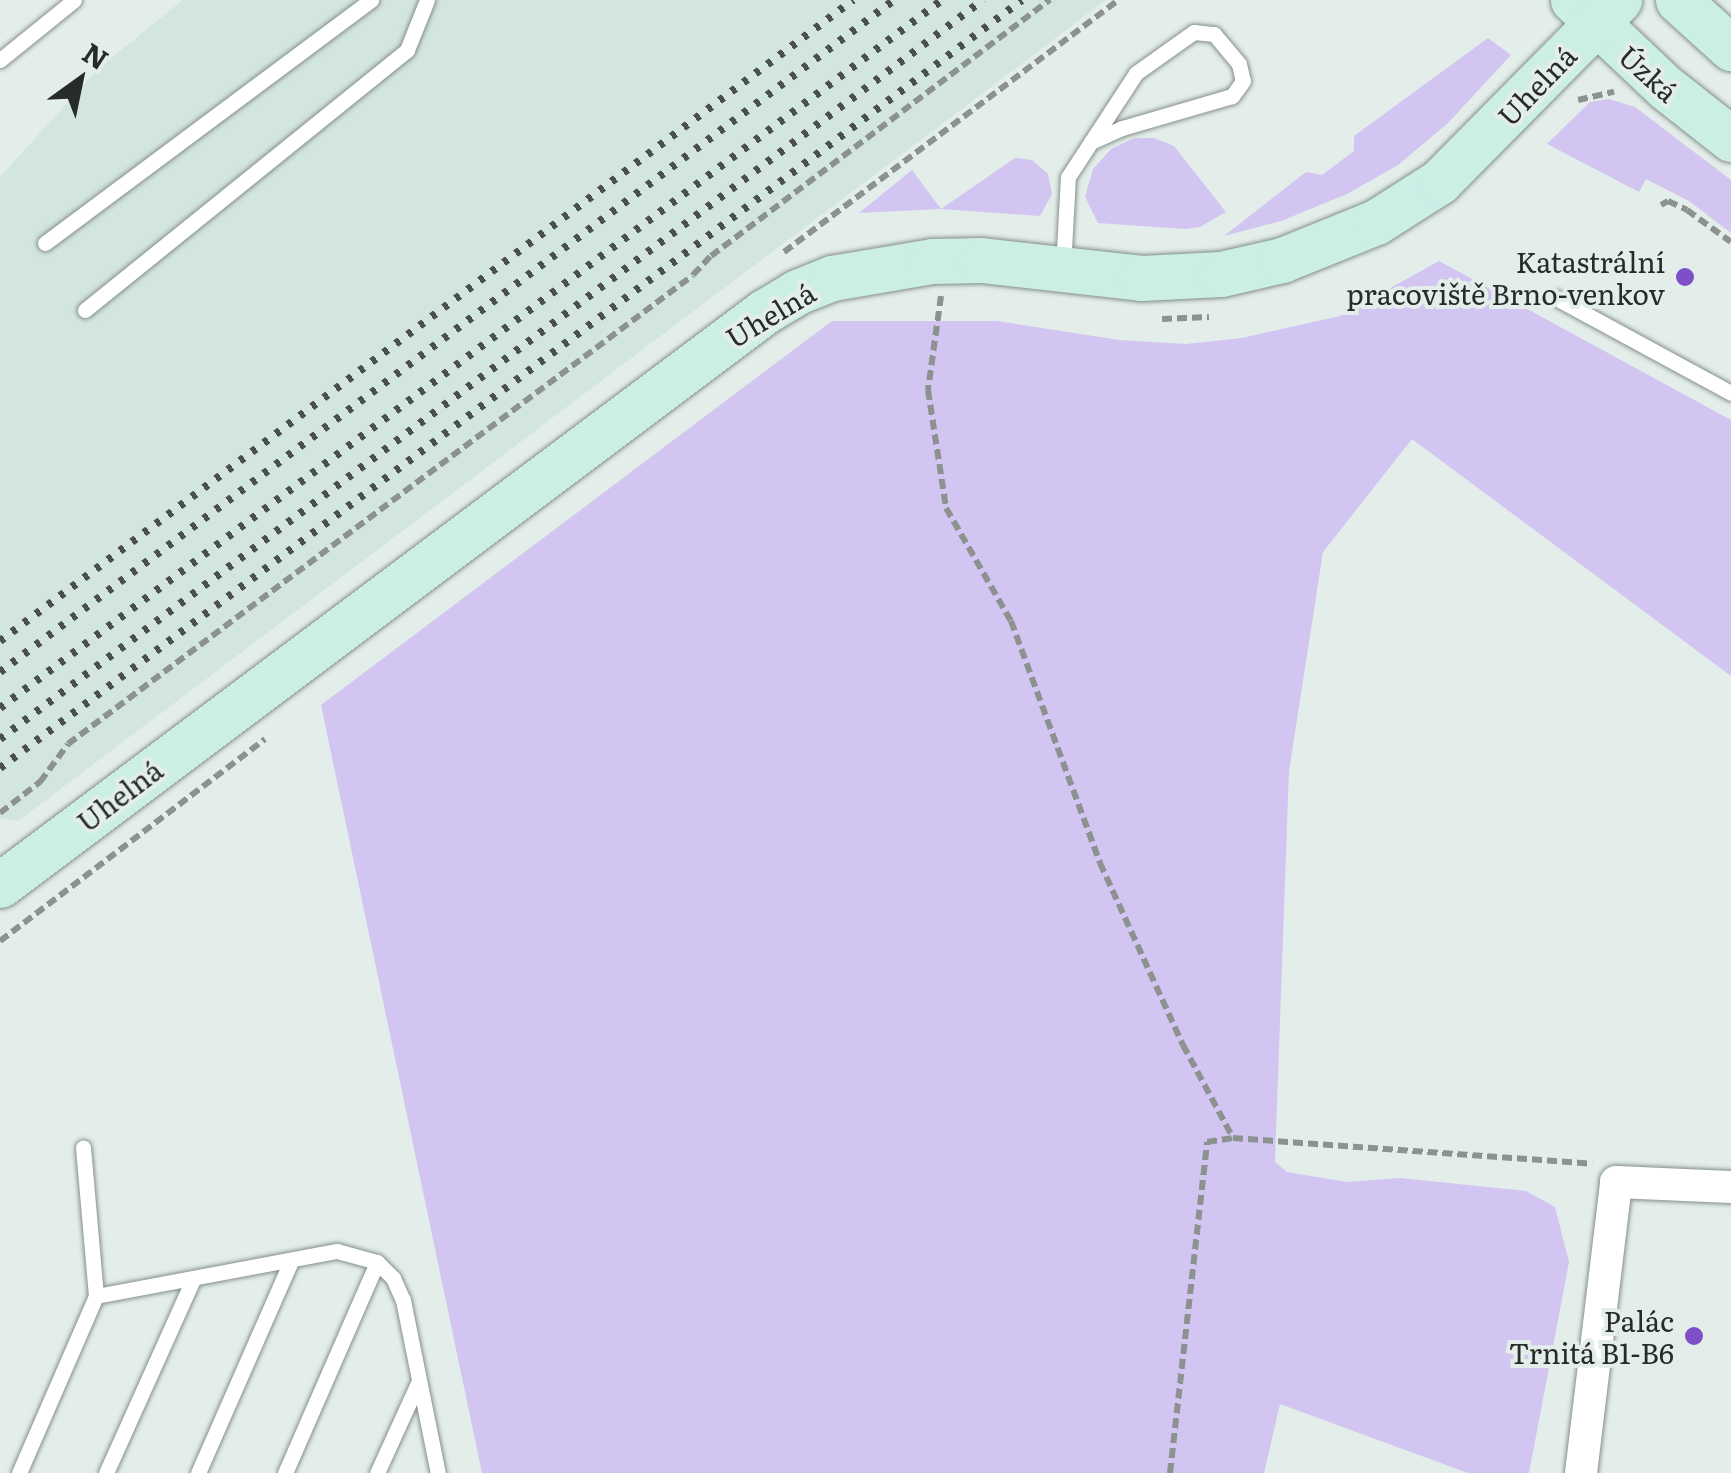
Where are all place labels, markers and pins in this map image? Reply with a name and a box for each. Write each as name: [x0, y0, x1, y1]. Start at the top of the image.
place label: Katastrální pracoviště Brno-venkov: [1347, 244, 1665, 310]
marker: Katastrální pracoviště Brno-venkov: [1674, 266, 1696, 288]
place label: Palác Trnitá B1-B6: [1509, 1303, 1674, 1369]
marker: Palác Trnitá B1-B6: [1683, 1325, 1705, 1347]

